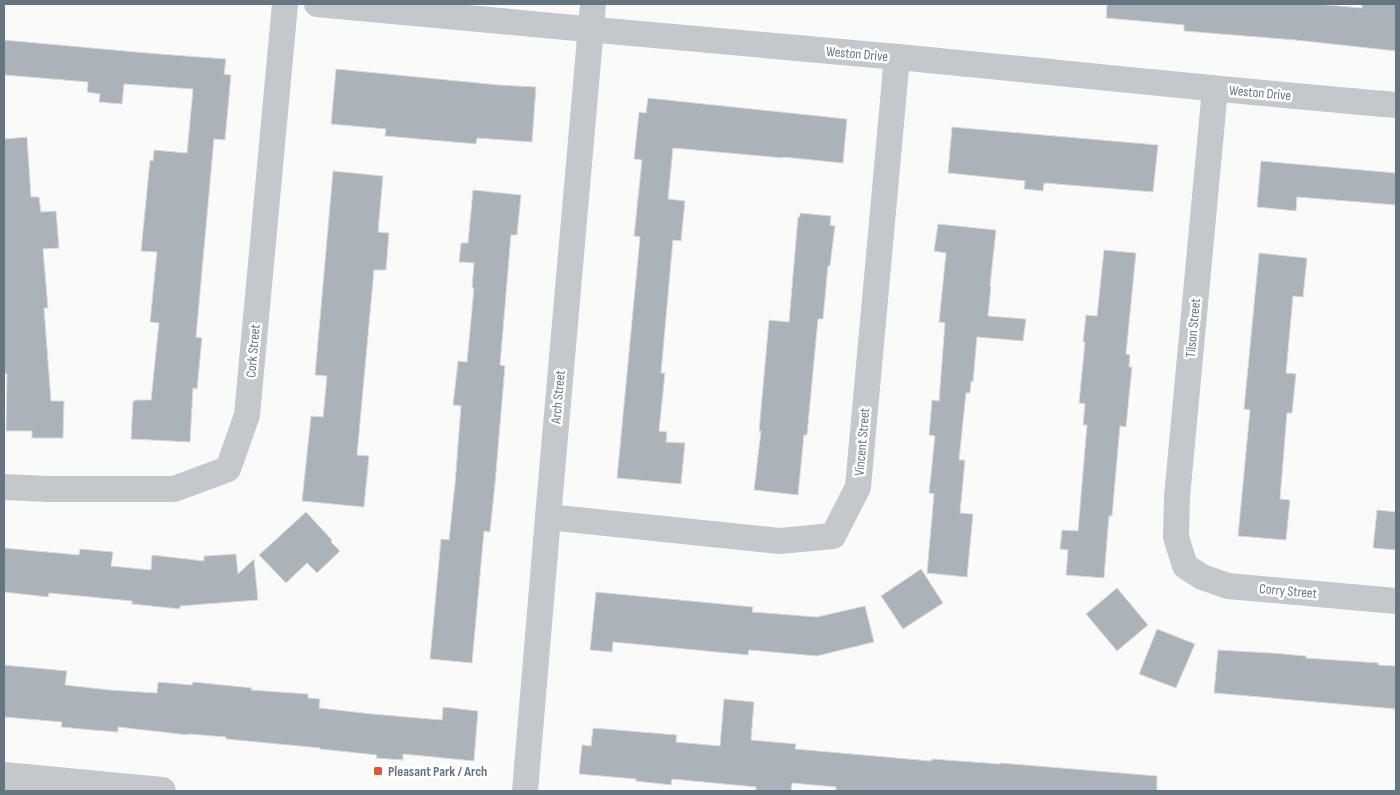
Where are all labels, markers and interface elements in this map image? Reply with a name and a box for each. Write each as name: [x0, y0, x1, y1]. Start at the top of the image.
street label: Weston Drive: [825, 43, 889, 65]
street label: Weston Drive: [1228, 82, 1292, 104]
street label: Tilson Street: [1182, 298, 1204, 358]
street label: Cork Street: [242, 324, 264, 378]
street label: Arch Street: [547, 370, 569, 425]
street label: Vincent Street: [851, 407, 873, 477]
street label: Corry Street: [1258, 580, 1318, 602]
place label: Pleasant Park / Arch: [388, 763, 487, 780]
marker: Pleasant Park / Arch: [372, 765, 384, 777]

